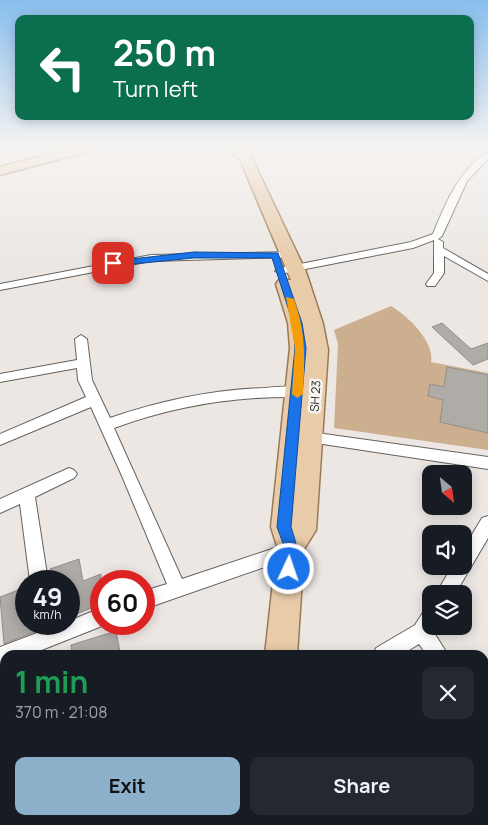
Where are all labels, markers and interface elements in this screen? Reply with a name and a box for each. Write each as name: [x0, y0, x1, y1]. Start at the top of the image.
text: 250 m: [113, 29, 216, 77]
icon: left: [30, 35, 95, 100]
text: Turn left: [113, 74, 198, 104]
pin: [92, 242, 134, 284]
icon: arrive: [99, 249, 127, 277]
street label: SH 23: [305, 380, 325, 412]
north arrow: [422, 465, 472, 515]
map controls: [422, 465, 472, 635]
button: sound: [422, 525, 472, 575]
position arrow: [262, 542, 314, 594]
speed limit sign: 60: [90, 570, 155, 635]
text: 49: [32, 579, 63, 614]
button: layers: [422, 585, 472, 635]
text: km/h: [34, 606, 61, 623]
text: 1 min: [15, 661, 88, 702]
button: close: [422, 667, 474, 719]
text: 370 m · 21:08: [15, 701, 108, 723]
button: Exit: [15, 757, 240, 815]
button: Share: [250, 757, 474, 815]

